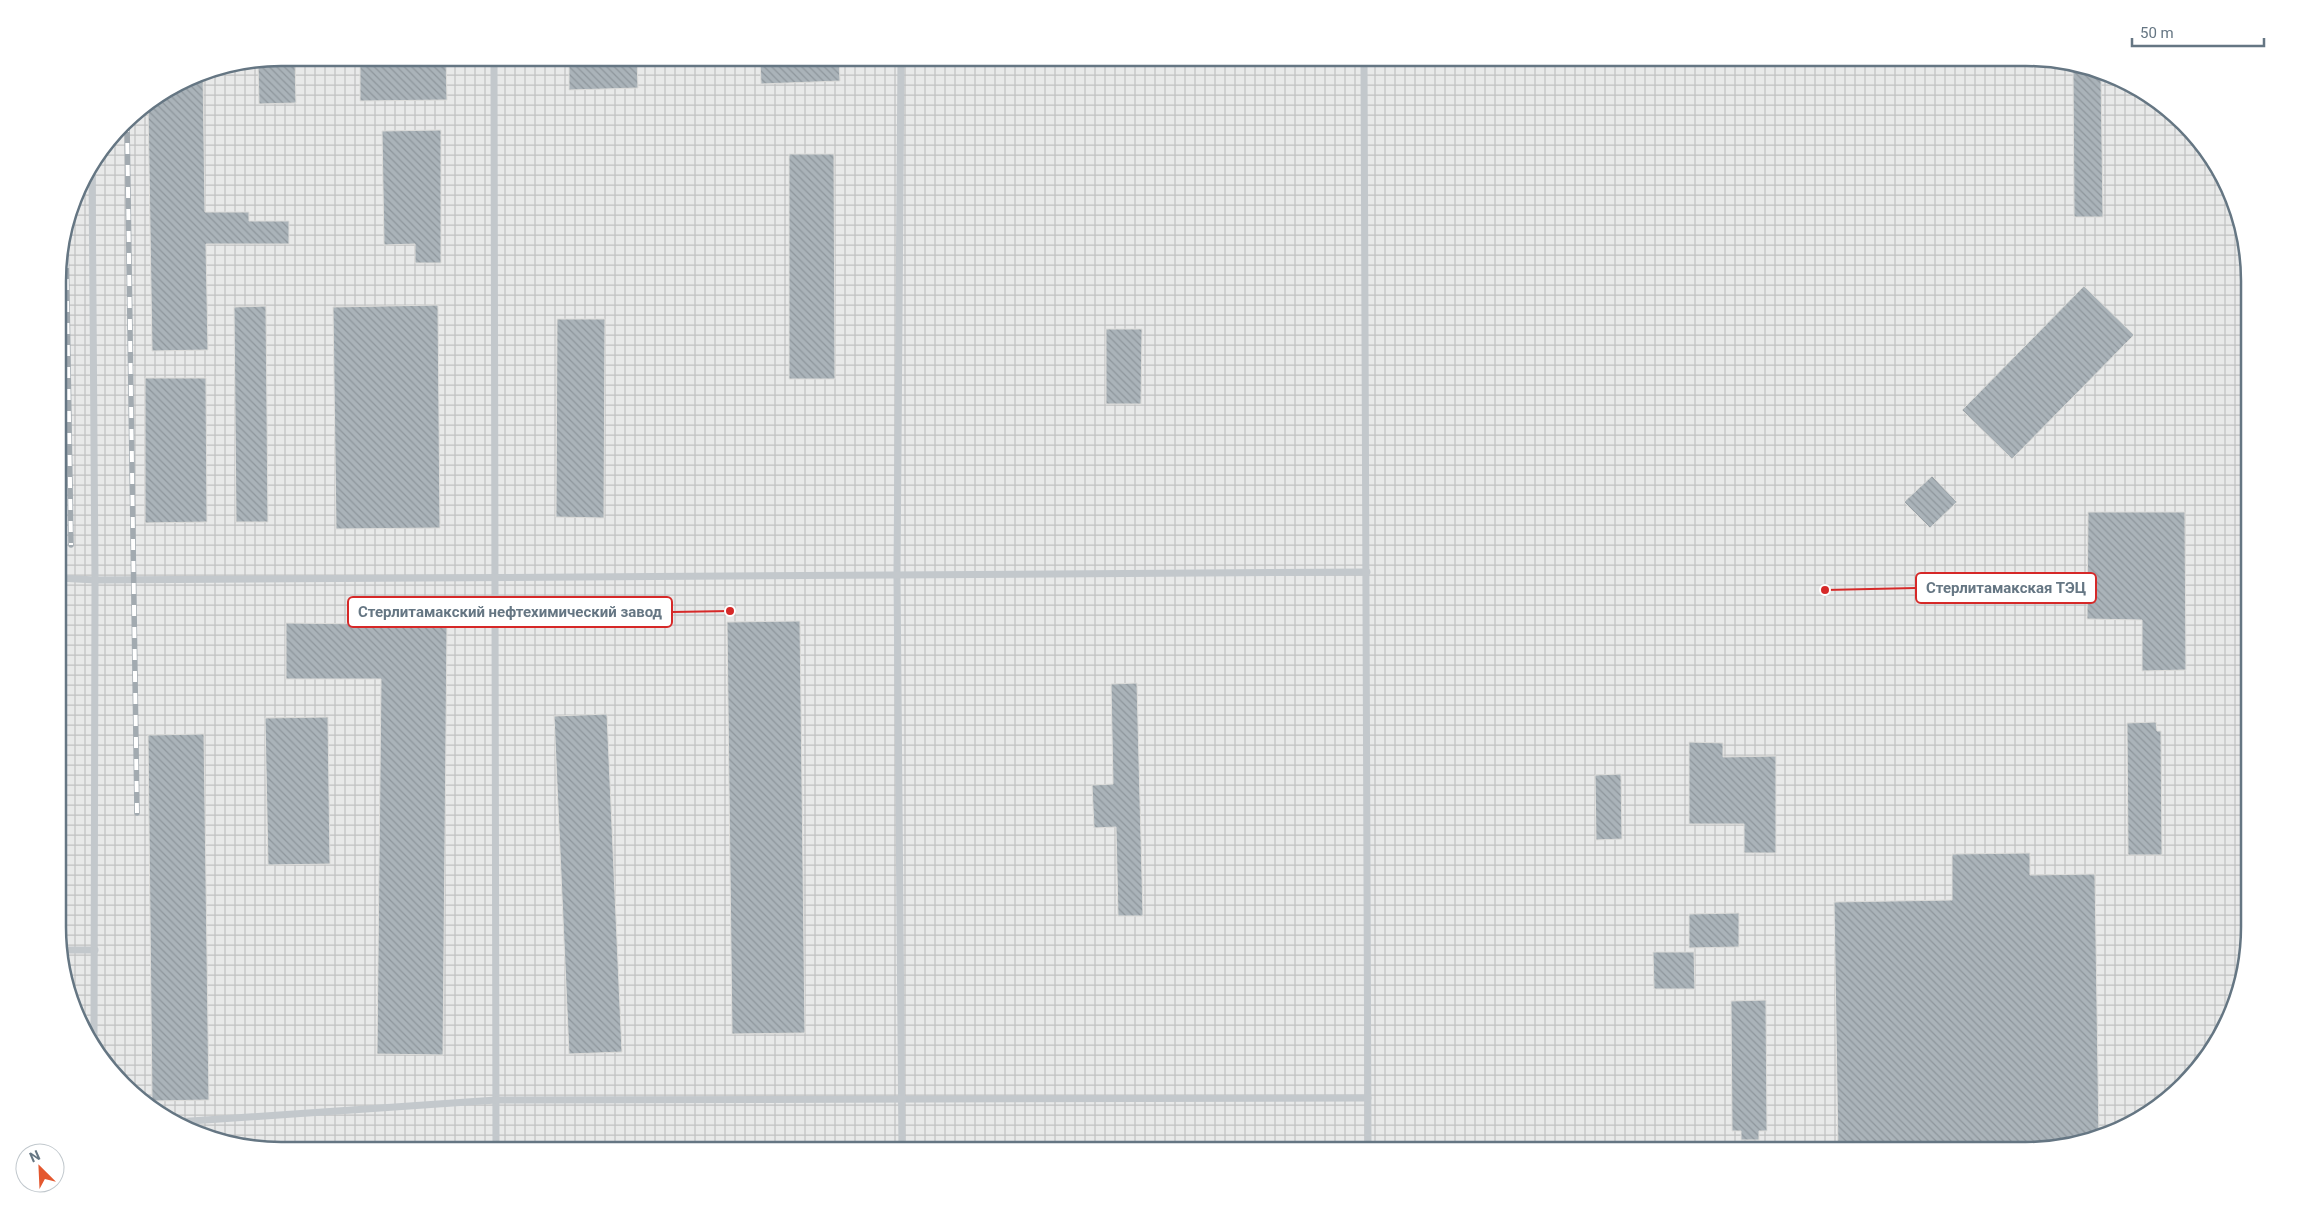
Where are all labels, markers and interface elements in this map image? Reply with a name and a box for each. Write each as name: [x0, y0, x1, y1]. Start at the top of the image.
scale bar: [2132, 15, 2264, 47]
text: 50 m: [2140, 24, 2174, 42]
callout: Стерлитамакская ТЭЦ: [1916, 573, 2096, 603]
text: Стерлитамакская ТЭЦ: [1926, 579, 2086, 597]
callout: Стерлитамакский нефтехимический завод: [348, 597, 672, 627]
text: Стерлитамакский нефтехимический завод: [358, 603, 663, 621]
north arrow: [15, 1143, 65, 1193]
text: N: [27, 1147, 42, 1165]

